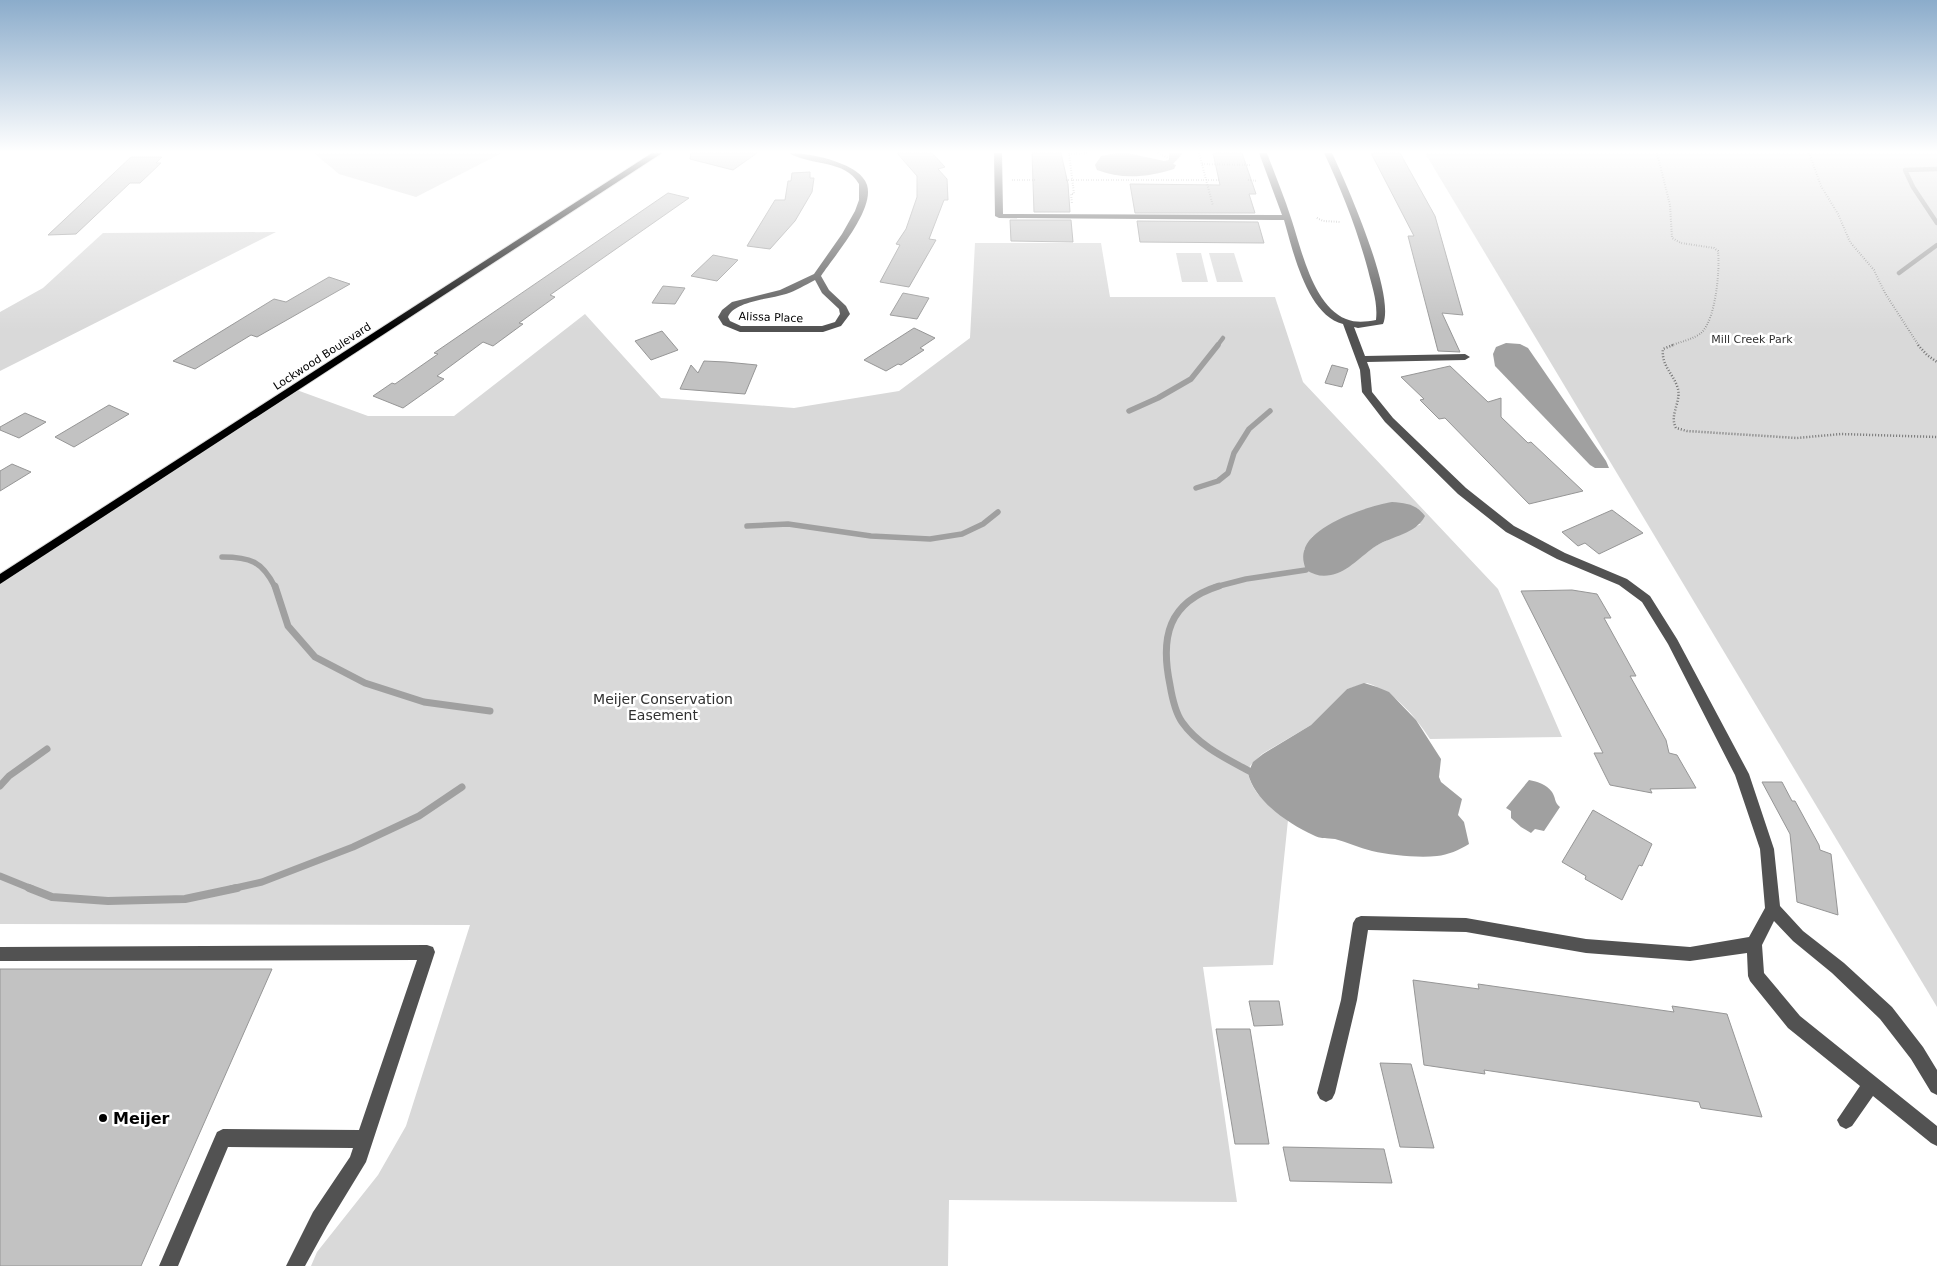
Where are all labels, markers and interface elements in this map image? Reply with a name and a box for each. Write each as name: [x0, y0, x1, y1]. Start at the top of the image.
street label: Alissa Place: [738, 310, 804, 325]
street label: Lockwood Boulevard: [271, 320, 373, 393]
park label: Mill Creek Park: [1711, 333, 1793, 346]
park label: Meijer Conservation Easement: [593, 691, 733, 723]
place label: Meijer: [113, 1109, 170, 1128]
marker: Meijer: [97, 1112, 109, 1124]

